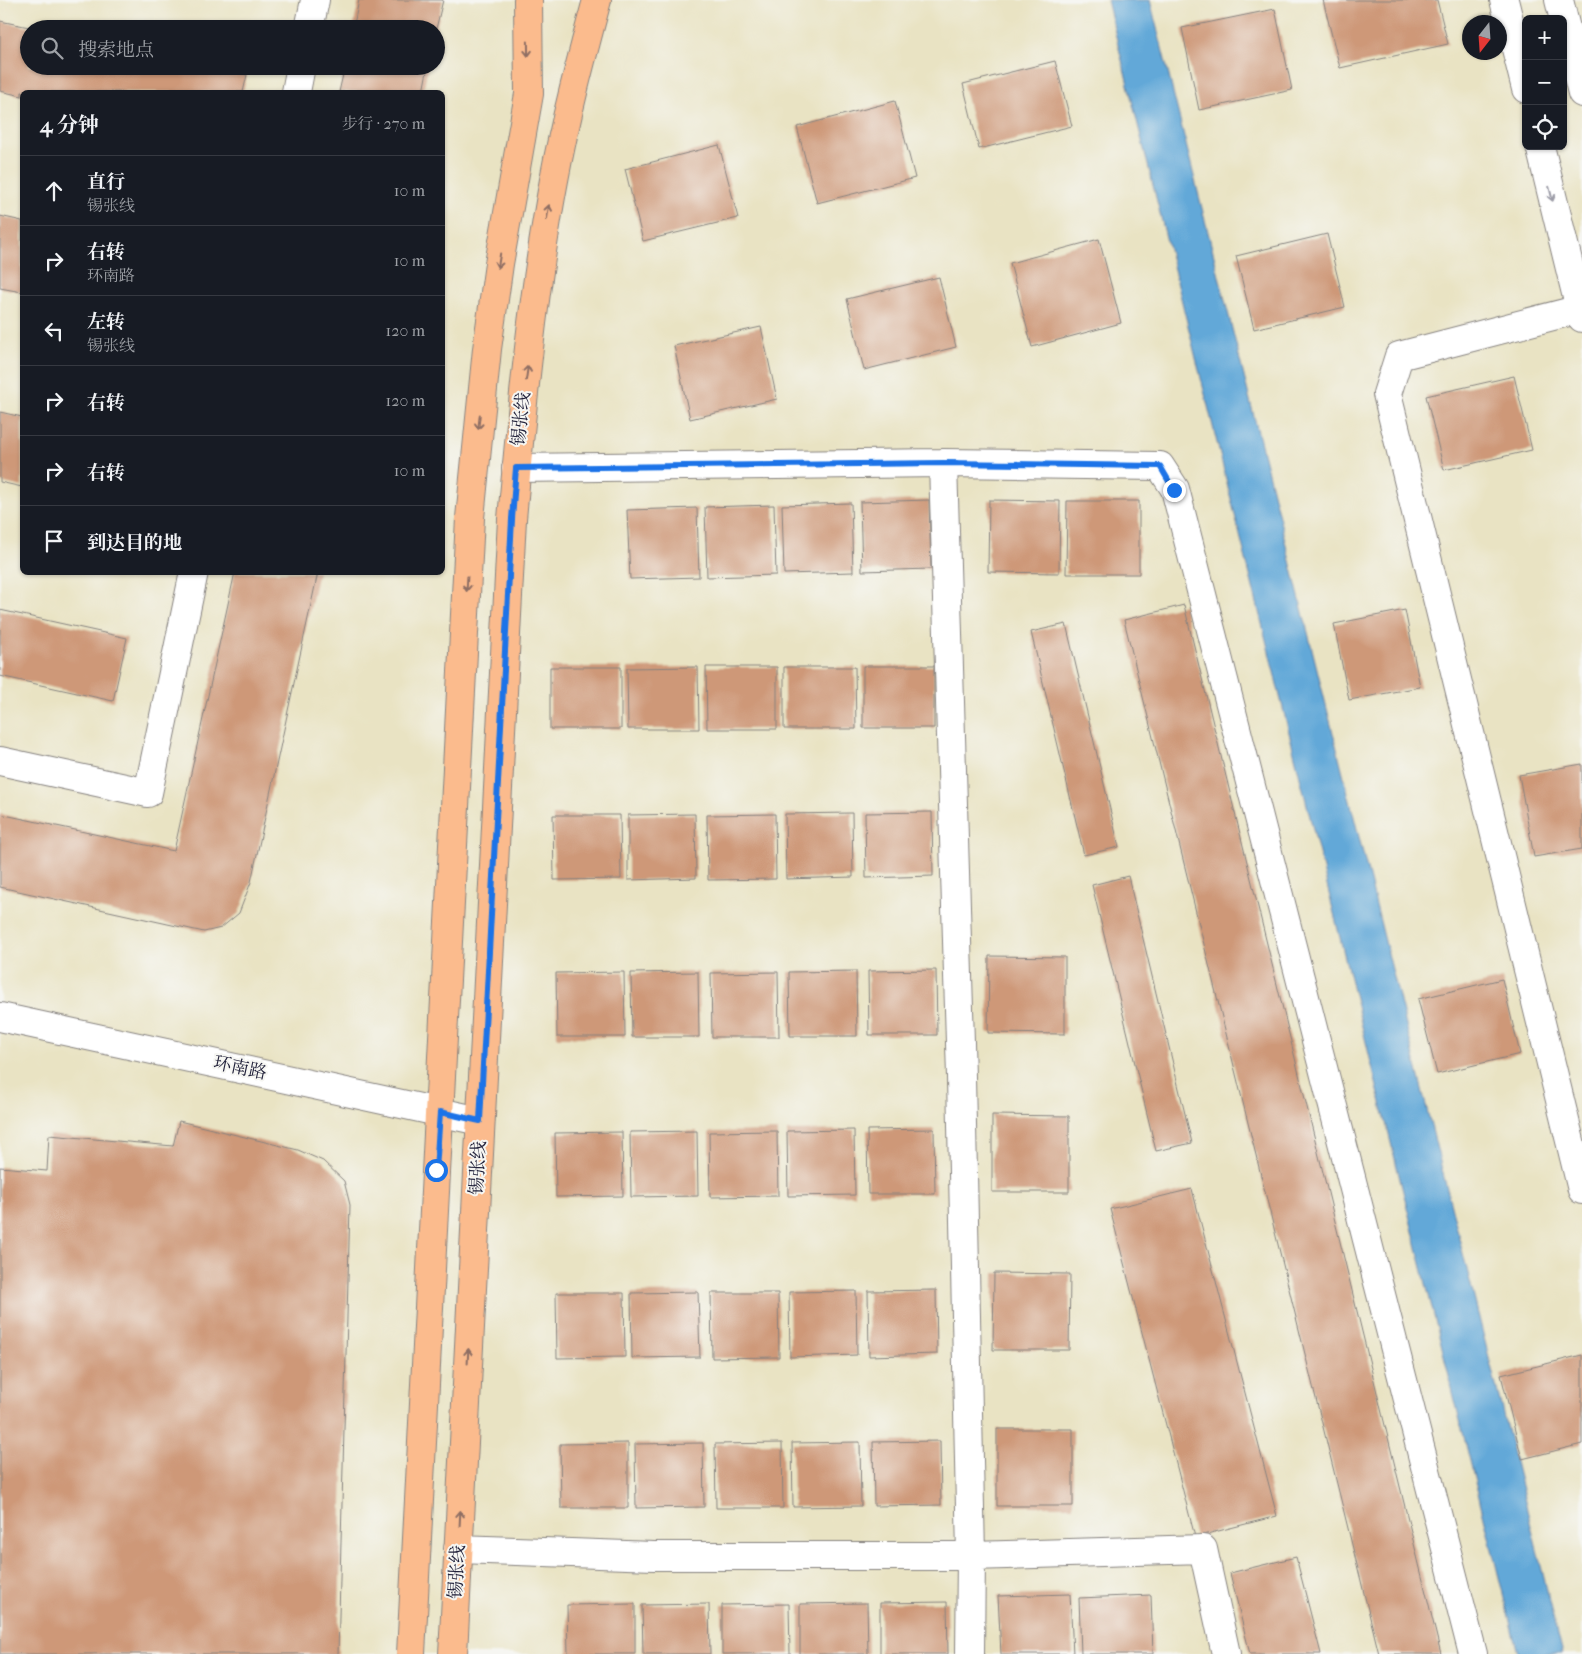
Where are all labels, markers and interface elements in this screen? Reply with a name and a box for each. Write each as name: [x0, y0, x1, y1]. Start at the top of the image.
north arrow: [1462, 15, 1507, 60]
map controls: [1522, 15, 1567, 150]
button: +: [1522, 15, 1567, 60]
search box: [20, 20, 445, 75]
icon: search: [38, 34, 66, 62]
text: 搜索地点: [78, 39, 154, 61]
one-way arrow: [524, 40, 533, 56]
button: −: [1522, 60, 1567, 105]
button: locate: [1522, 105, 1567, 150]
text: 4 分钟: [40, 113, 99, 137]
text: 步行 · 270 m: [341, 114, 425, 133]
text: 直行: [87, 171, 125, 193]
icon: ahead: [40, 177, 68, 205]
text: 10 m: [394, 181, 425, 200]
one-way arrow: [1547, 185, 1557, 201]
text: 锡张线: [87, 196, 135, 215]
one-way arrow: [544, 204, 554, 220]
text: 右转: [87, 241, 125, 263]
icon: right: [40, 247, 68, 275]
text: 10 m: [394, 251, 425, 270]
one-way arrow: [494, 253, 504, 269]
text: 环南路: [87, 266, 135, 285]
text: 左转: [87, 311, 125, 333]
icon: left: [40, 317, 68, 345]
text: 120 m: [386, 321, 425, 340]
text: 锡张线: [87, 336, 135, 355]
one-way arrow: [522, 365, 532, 381]
icon: right: [40, 387, 68, 415]
text: 120 m: [386, 391, 425, 410]
street label: 锡张线: [508, 391, 534, 447]
text: 右转: [87, 392, 125, 414]
one-way arrow: [474, 414, 484, 430]
icon: right: [40, 457, 68, 485]
text: 10 m: [394, 461, 425, 480]
text: 右转: [87, 462, 125, 484]
route end: [1163, 479, 1186, 502]
icon: arrive: [40, 527, 68, 555]
text: 到达目的地: [87, 532, 182, 554]
one-way arrow: [462, 576, 472, 592]
street label: 环南路: [211, 1052, 269, 1084]
street label: 锡张线: [466, 1140, 490, 1196]
route start: [425, 1159, 448, 1182]
one-way arrow: [464, 1348, 473, 1364]
one-way arrow: [455, 1510, 465, 1526]
street label: 锡张线: [445, 1544, 469, 1600]

